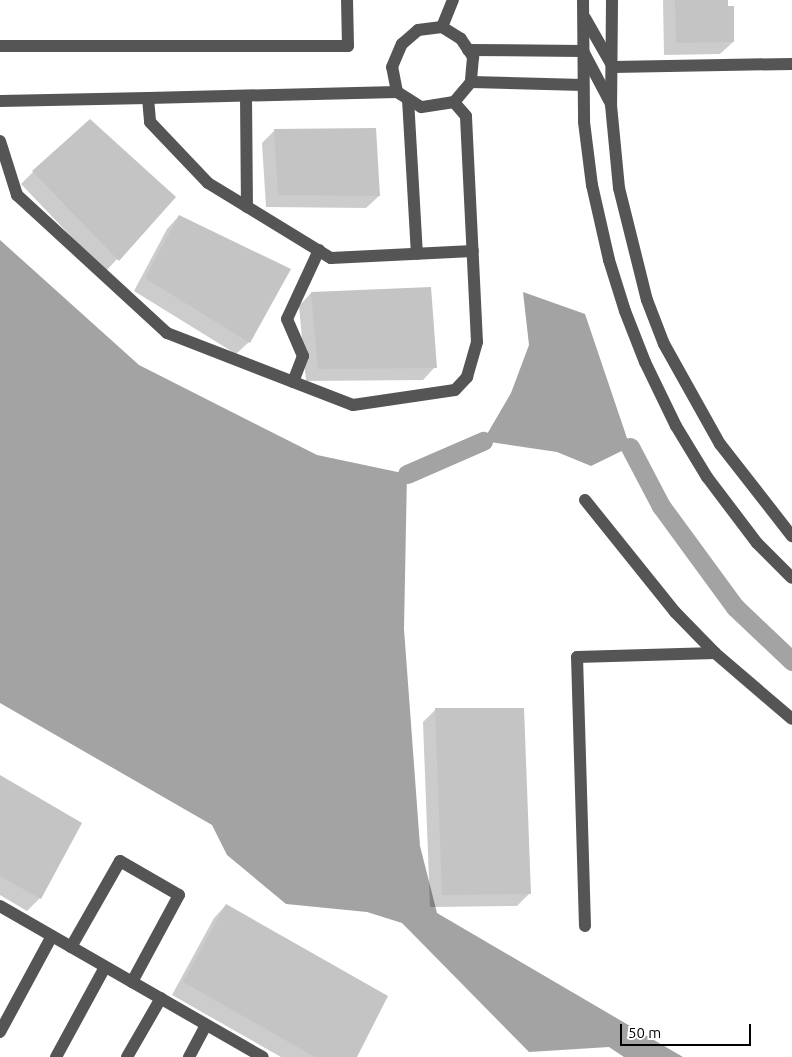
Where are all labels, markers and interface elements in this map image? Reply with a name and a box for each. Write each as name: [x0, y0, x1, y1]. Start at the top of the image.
scale bar: [622, 1014, 753, 1046]
text: 50 m: [628, 1024, 661, 1041]

